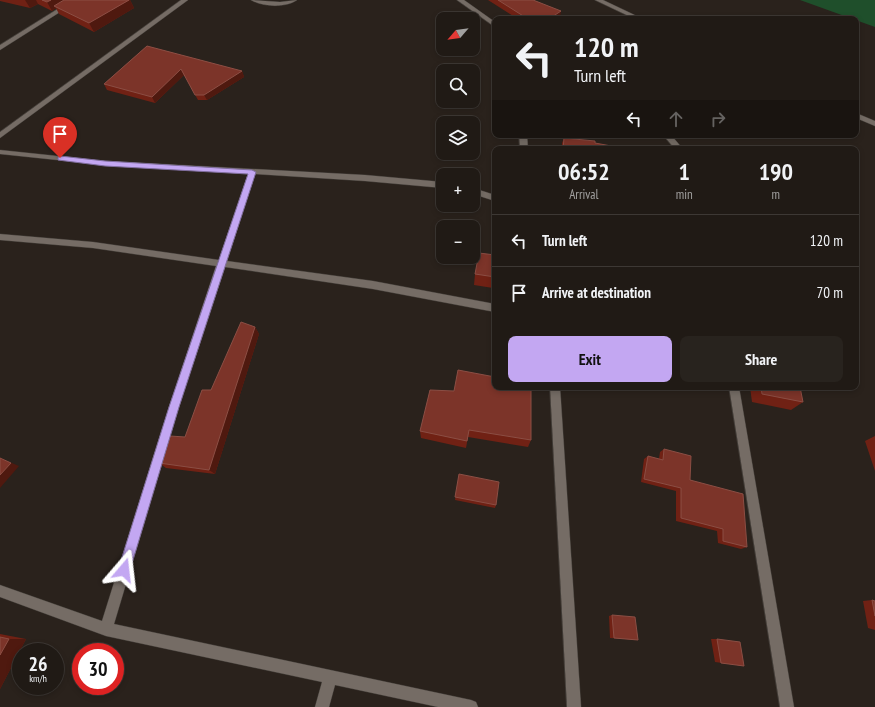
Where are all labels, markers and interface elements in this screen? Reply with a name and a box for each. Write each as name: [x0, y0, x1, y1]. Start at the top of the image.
north arrow: [436, 12, 480, 56]
map controls: [436, 12, 480, 264]
text: 120 m: [574, 28, 638, 65]
icon: left: [508, 32, 560, 84]
button: search: [436, 64, 480, 108]
text: Turn left: [574, 64, 626, 87]
icon: left: [623, 108, 645, 130]
icon: ahead: [665, 108, 687, 130]
icon: right: [707, 108, 729, 130]
button: layers: [436, 116, 480, 160]
pin: [43, 117, 77, 158]
icon: arrive: [49, 123, 71, 145]
text: 06:52: [558, 156, 610, 187]
text: 1: [678, 156, 690, 187]
text: 190: [759, 156, 793, 187]
button: +: [436, 168, 480, 212]
text: Arrival: [569, 186, 599, 203]
text: min: [676, 186, 693, 203]
text: m: [772, 186, 780, 203]
button: −: [436, 220, 480, 264]
icon: left: [508, 230, 530, 252]
text: Turn left: [542, 231, 587, 250]
text: 120 m: [810, 231, 843, 250]
icon: arrive: [508, 282, 530, 304]
text: Arrive at destination: [542, 283, 651, 302]
text: 70 m: [817, 283, 843, 302]
button: Exit: [508, 336, 672, 382]
button: Share: [680, 336, 843, 382]
position arrow: [103, 549, 145, 591]
speed limit sign: 30: [72, 643, 124, 695]
text: 26: [28, 651, 48, 677]
text: km/h: [29, 672, 47, 685]

